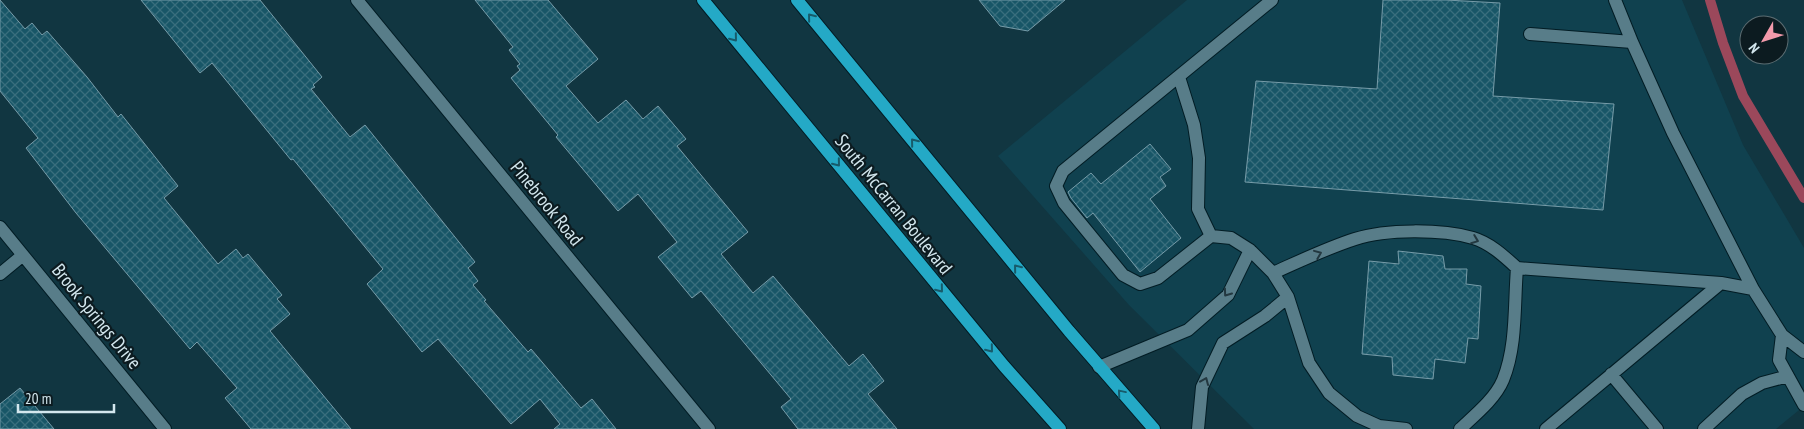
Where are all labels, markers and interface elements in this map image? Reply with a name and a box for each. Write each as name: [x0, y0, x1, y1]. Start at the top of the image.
one-way arrow: [807, 13, 816, 22]
north arrow: [1739, 15, 1789, 65]
one-way arrow: [728, 32, 737, 41]
text: N: [1745, 40, 1763, 57]
street label: South McCarran Boulevard: [830, 129, 958, 279]
one-way arrow: [910, 139, 919, 148]
street label: Pinebrook Road: [506, 156, 588, 250]
one-way arrow: [831, 157, 839, 166]
one-way arrow: [1470, 234, 1479, 244]
one-way arrow: [1313, 249, 1322, 260]
street label: Brook Springs Drive: [47, 258, 147, 374]
one-way arrow: [1014, 265, 1022, 274]
one-way arrow: [935, 283, 944, 292]
one-way arrow: [1224, 287, 1233, 297]
one-way arrow: [984, 343, 992, 352]
one-way arrow: [1199, 377, 1210, 386]
scale bar: [18, 382, 114, 414]
text: 20 m: [25, 389, 51, 408]
one-way arrow: [1118, 389, 1127, 398]

